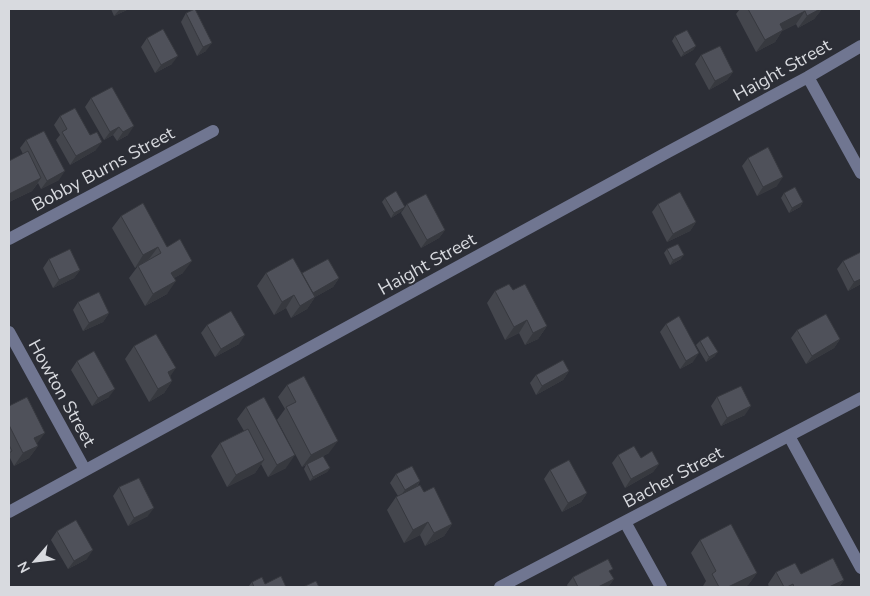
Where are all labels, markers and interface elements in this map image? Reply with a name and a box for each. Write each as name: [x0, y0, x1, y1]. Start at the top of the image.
street label: Haight Street: [729, 33, 836, 107]
street label: Bobby Burns Street: [28, 121, 179, 217]
street label: Haight Street: [374, 227, 481, 301]
street label: Howton Street: [23, 335, 102, 451]
street label: Bacher Street: [619, 440, 728, 513]
north arrow: [10, 536, 60, 586]
text: N: [13, 558, 35, 576]

